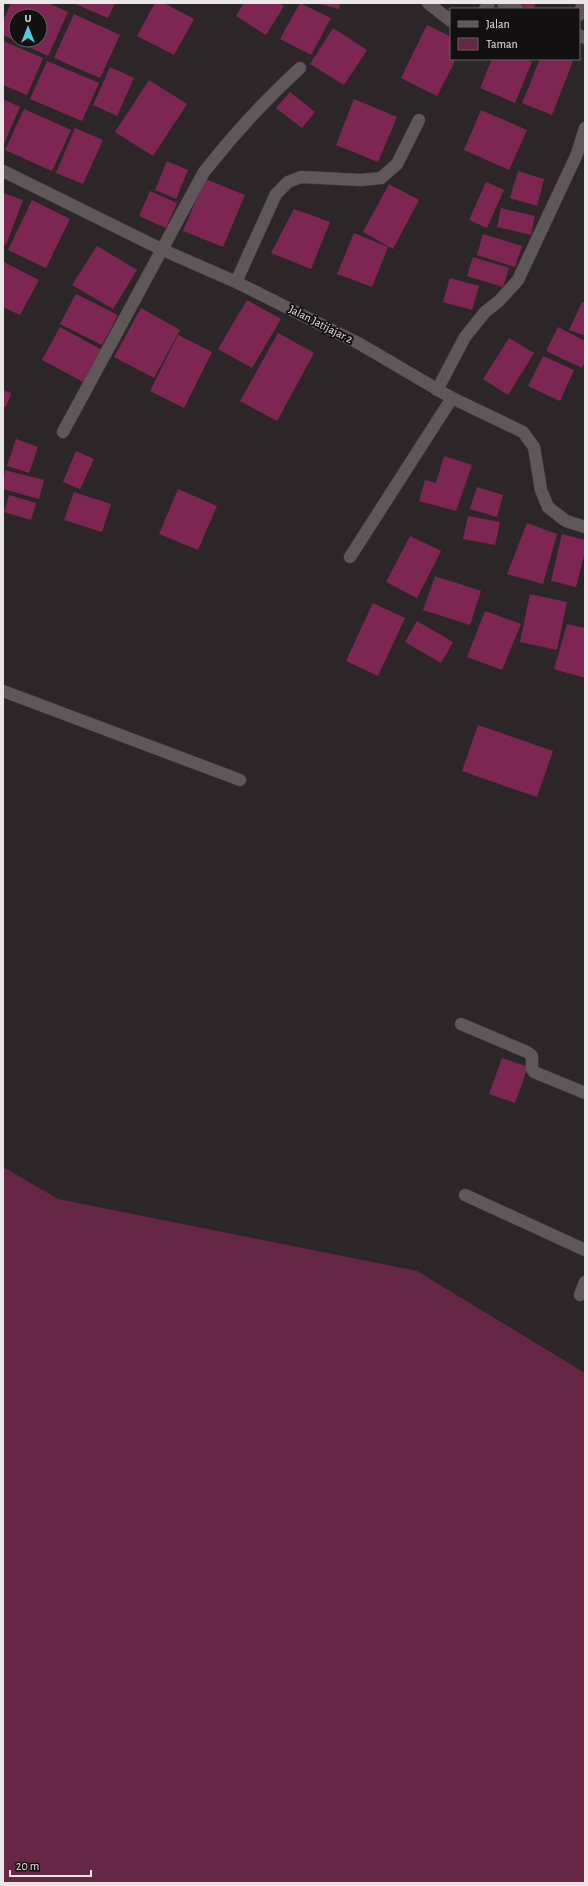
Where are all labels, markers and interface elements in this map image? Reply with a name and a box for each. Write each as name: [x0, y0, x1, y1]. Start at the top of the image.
north arrow: [8, 8, 48, 48]
legend: [450, 8, 580, 60]
text: U: [24, 13, 32, 24]
text: Jalan: [486, 18, 510, 30]
text: Taman: [486, 38, 518, 50]
street label: Jalan Jatijajar 2: [287, 303, 355, 346]
scale bar: [10, 1852, 91, 1878]
text: 20 m: [16, 1860, 39, 1872]

